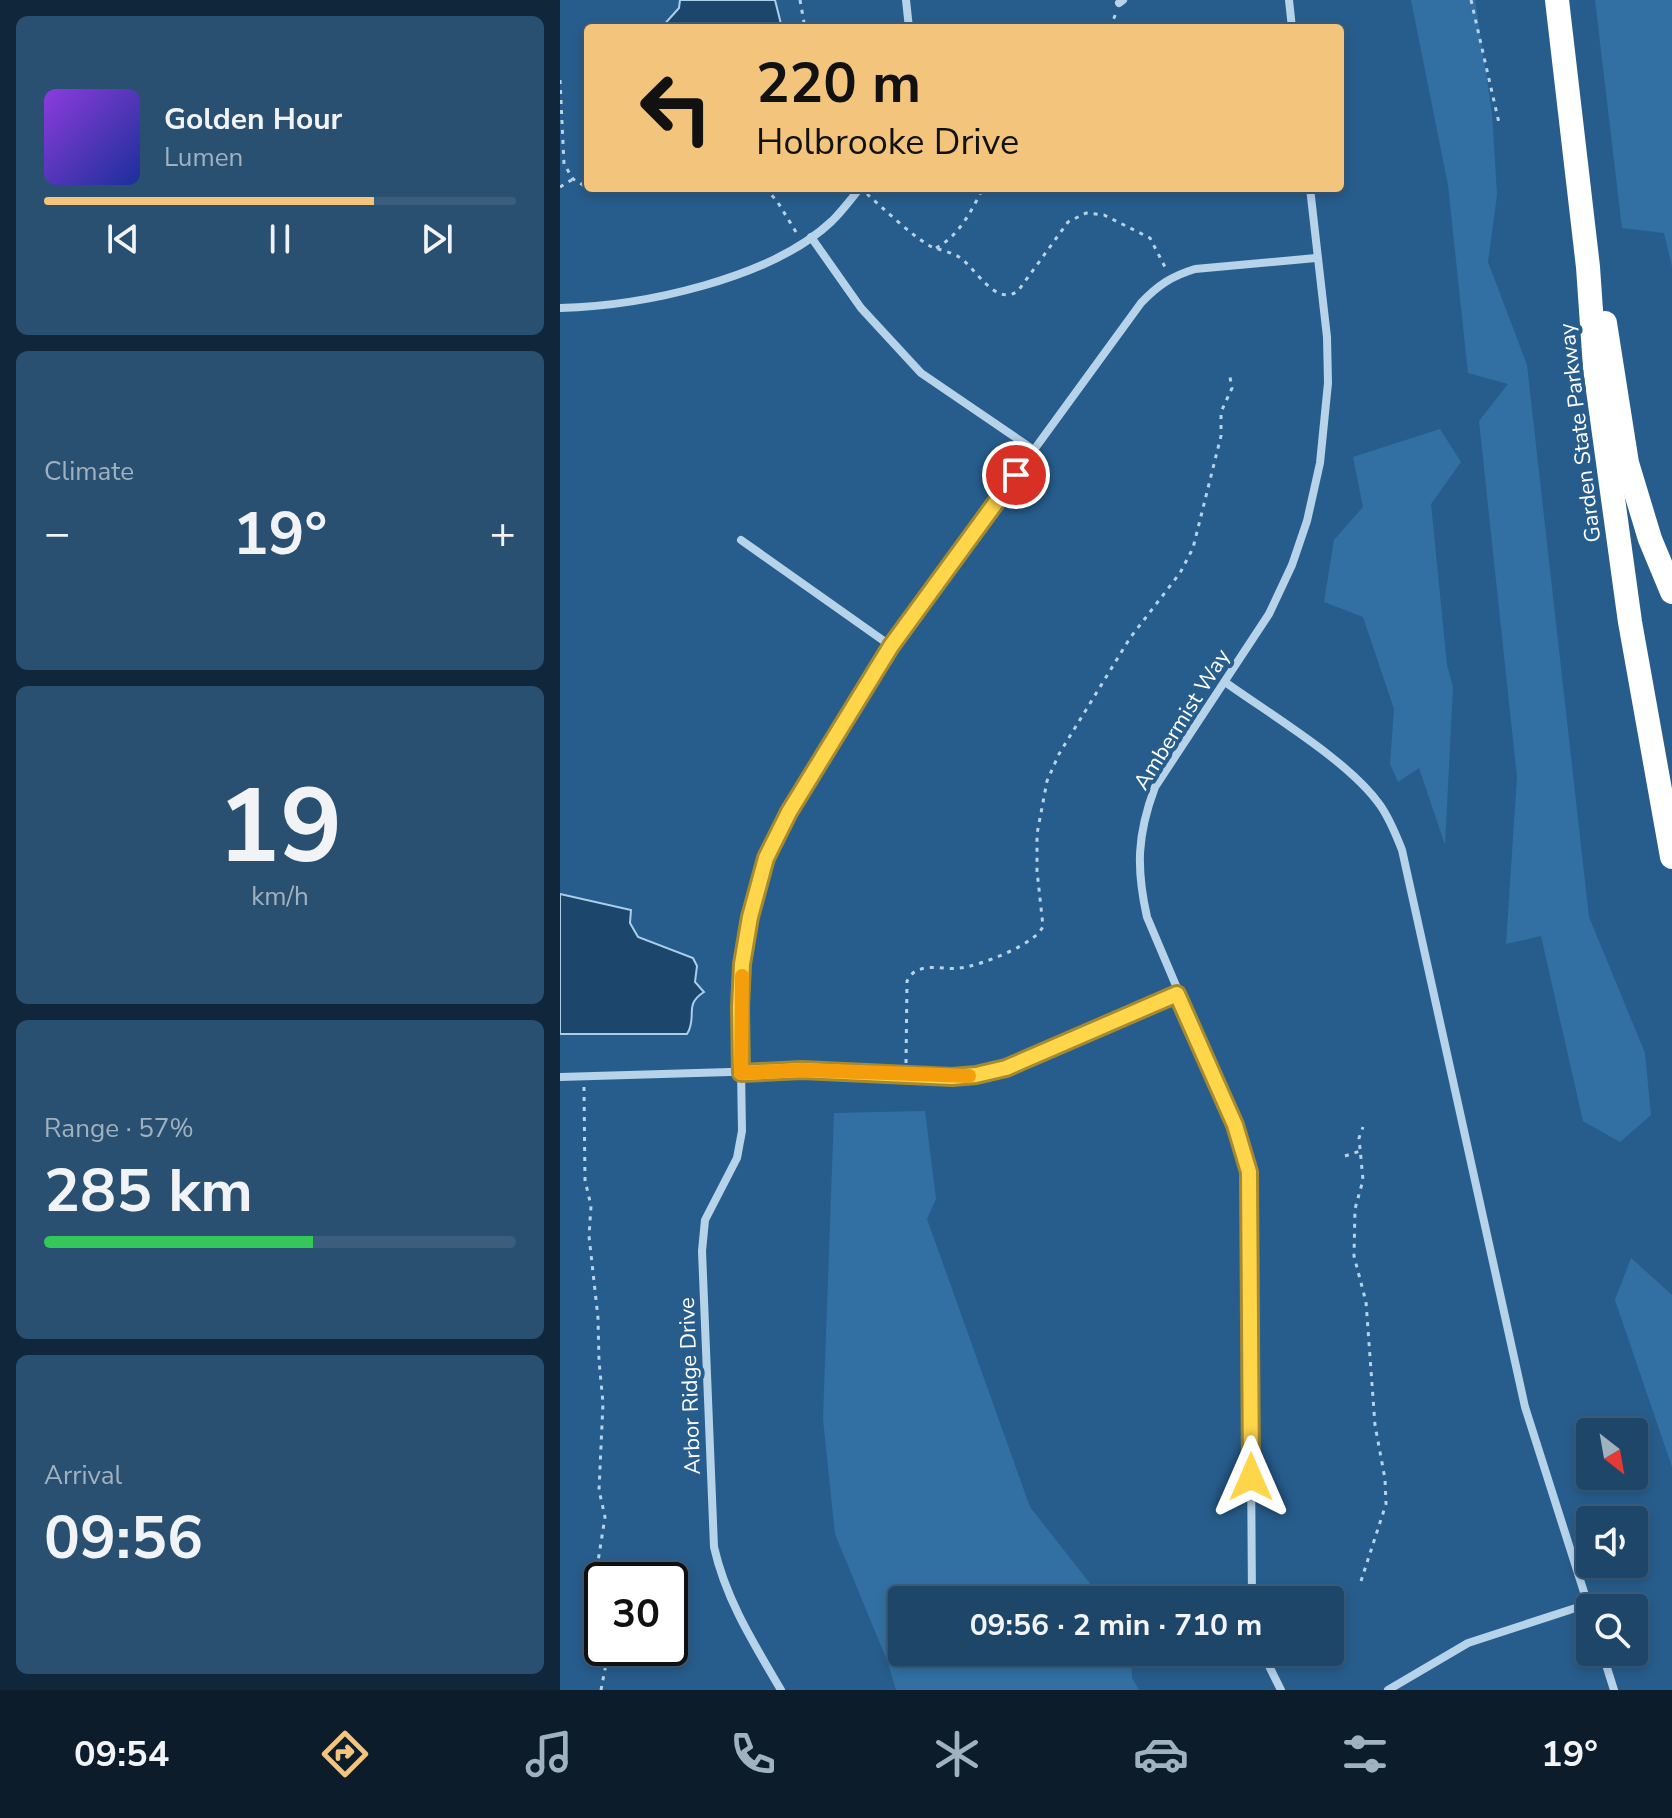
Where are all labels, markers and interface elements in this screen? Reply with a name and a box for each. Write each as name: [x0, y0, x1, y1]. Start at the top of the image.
text: 220 m: [756, 45, 921, 122]
icon: left: [624, 56, 728, 160]
text: Golden Hour: [164, 99, 342, 140]
text: Holbrooke Drive: [756, 118, 1019, 167]
text: Lumen: [164, 140, 243, 175]
icon: previous: [101, 217, 145, 261]
icon: pause: [258, 217, 302, 261]
icon: next: [415, 217, 459, 261]
street label: Garden State Parkway: [1552, 321, 1608, 544]
pin: [982, 441, 1050, 509]
icon: arrive: [994, 453, 1038, 497]
text: Climate: [44, 454, 134, 489]
text: 19°: [233, 493, 327, 575]
text: −: [44, 504, 70, 564]
text: +: [490, 504, 516, 564]
street label: Ambermist Way: [1127, 643, 1238, 796]
text: 19: [218, 756, 342, 898]
text: km/h: [251, 879, 309, 914]
text: Range · 57%: [44, 1111, 194, 1146]
text: 285 km: [44, 1150, 253, 1232]
street label: Arbor Ridge Drive: [672, 1297, 708, 1475]
north arrow: [1576, 1418, 1648, 1490]
map controls: [1576, 1418, 1648, 1666]
position arrow: [1209, 1435, 1293, 1519]
text: Arrival: [44, 1458, 122, 1493]
text: 09:56: [44, 1497, 203, 1579]
button: sound: [1576, 1506, 1648, 1578]
speed limit sign: 30: [584, 1562, 688, 1666]
button: search: [1576, 1594, 1648, 1666]
text: 09:56 · 2 min · 710 m: [970, 1605, 1262, 1646]
icon: directions: [317, 1726, 373, 1782]
icon: music: [521, 1726, 577, 1782]
icon: phone: [725, 1726, 781, 1782]
icon: climate: [929, 1726, 985, 1782]
icon: car: [1133, 1726, 1189, 1782]
icon: filters: [1337, 1726, 1393, 1782]
text: 09:54: [74, 1730, 169, 1779]
text: 19°: [1541, 1730, 1598, 1779]

